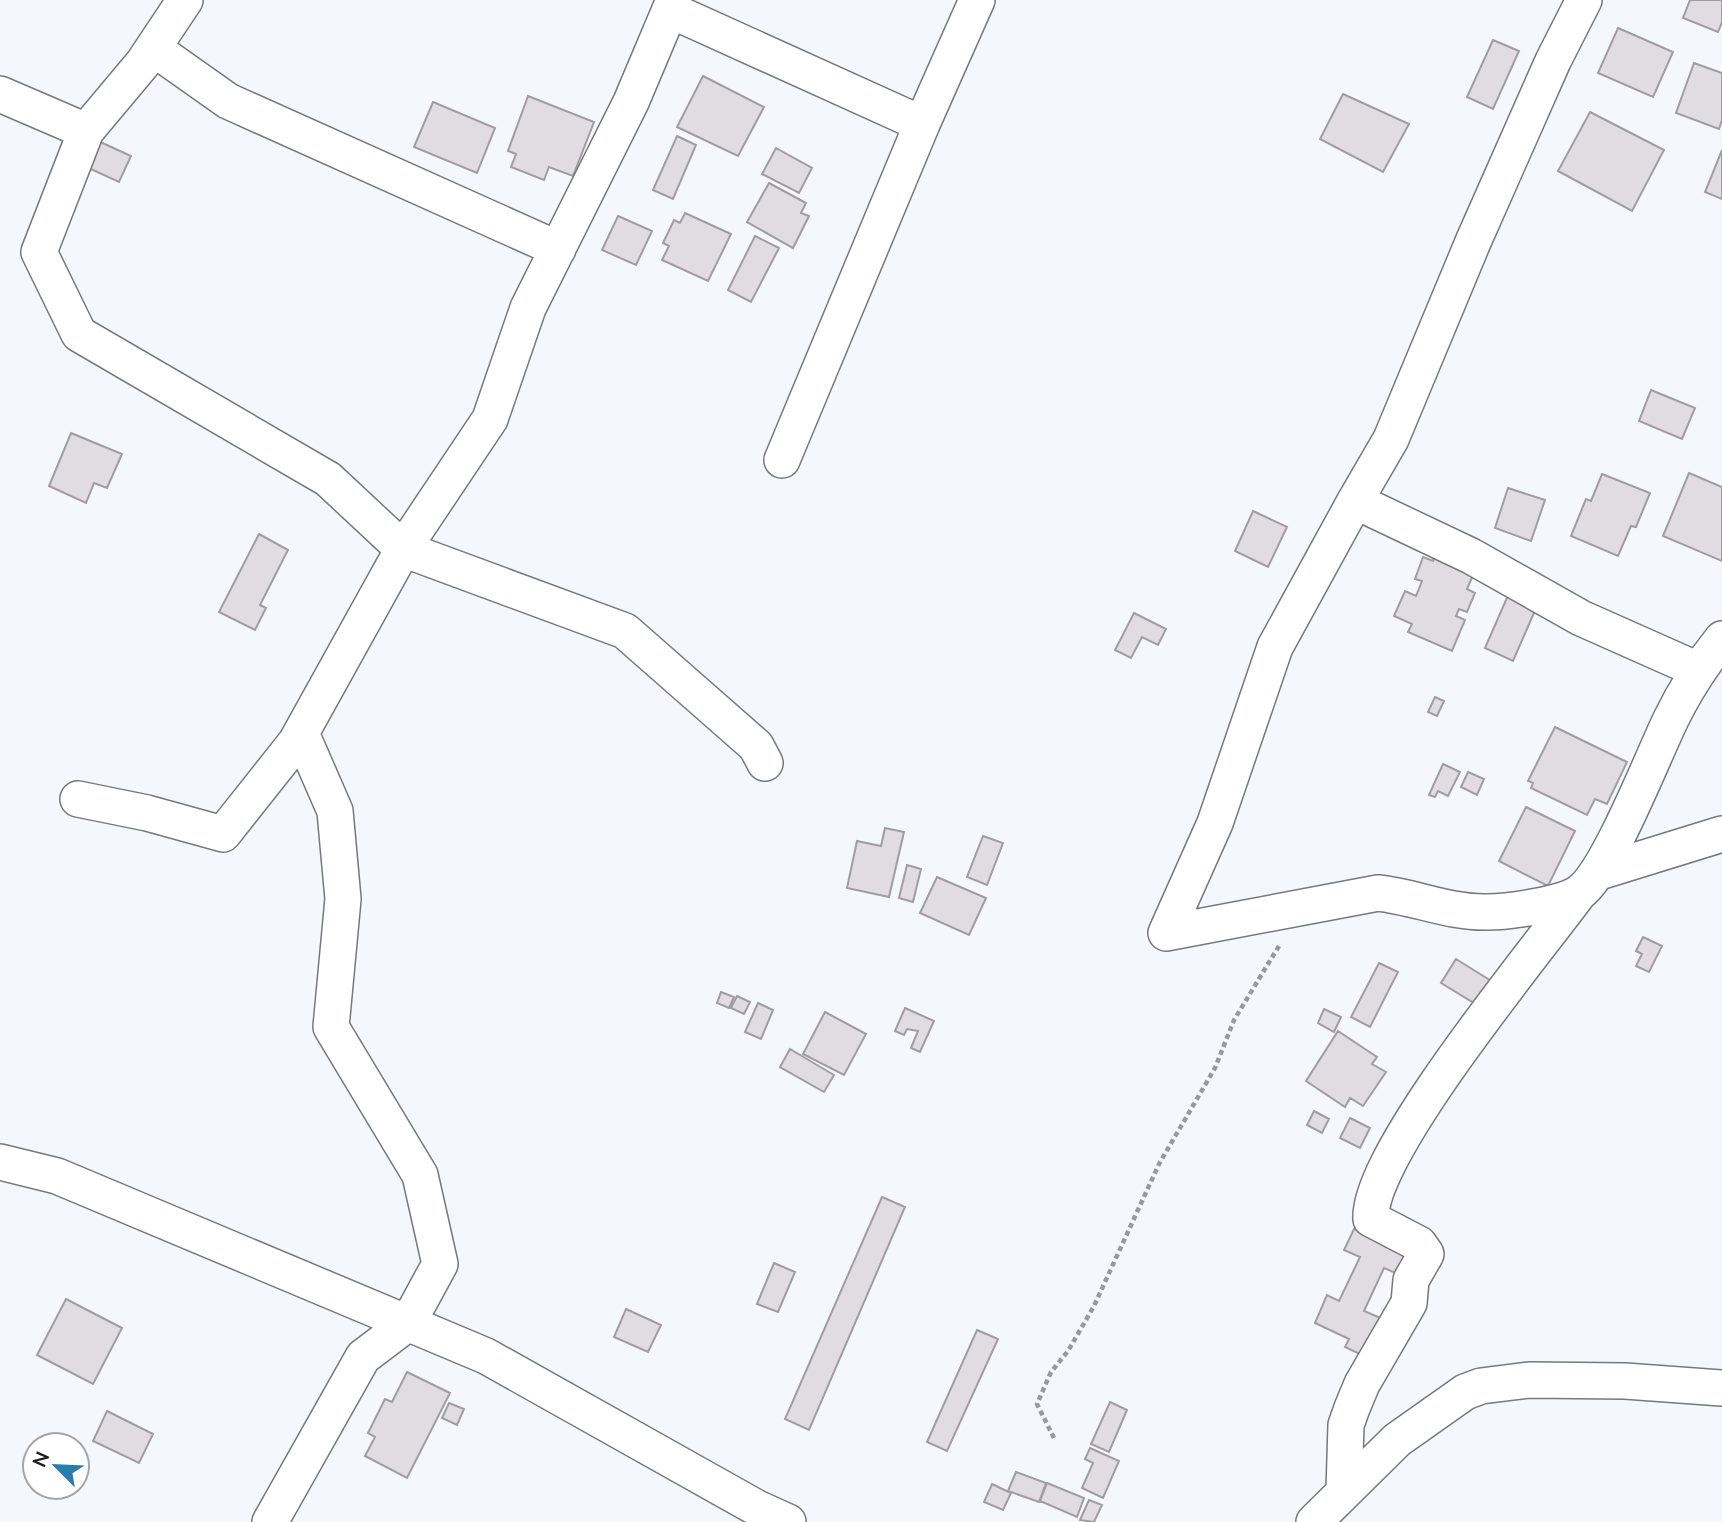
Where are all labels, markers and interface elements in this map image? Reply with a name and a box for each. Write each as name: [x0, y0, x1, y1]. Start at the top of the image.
north arrow: [21, 1431, 91, 1501]
text: N: [27, 1448, 54, 1471]

